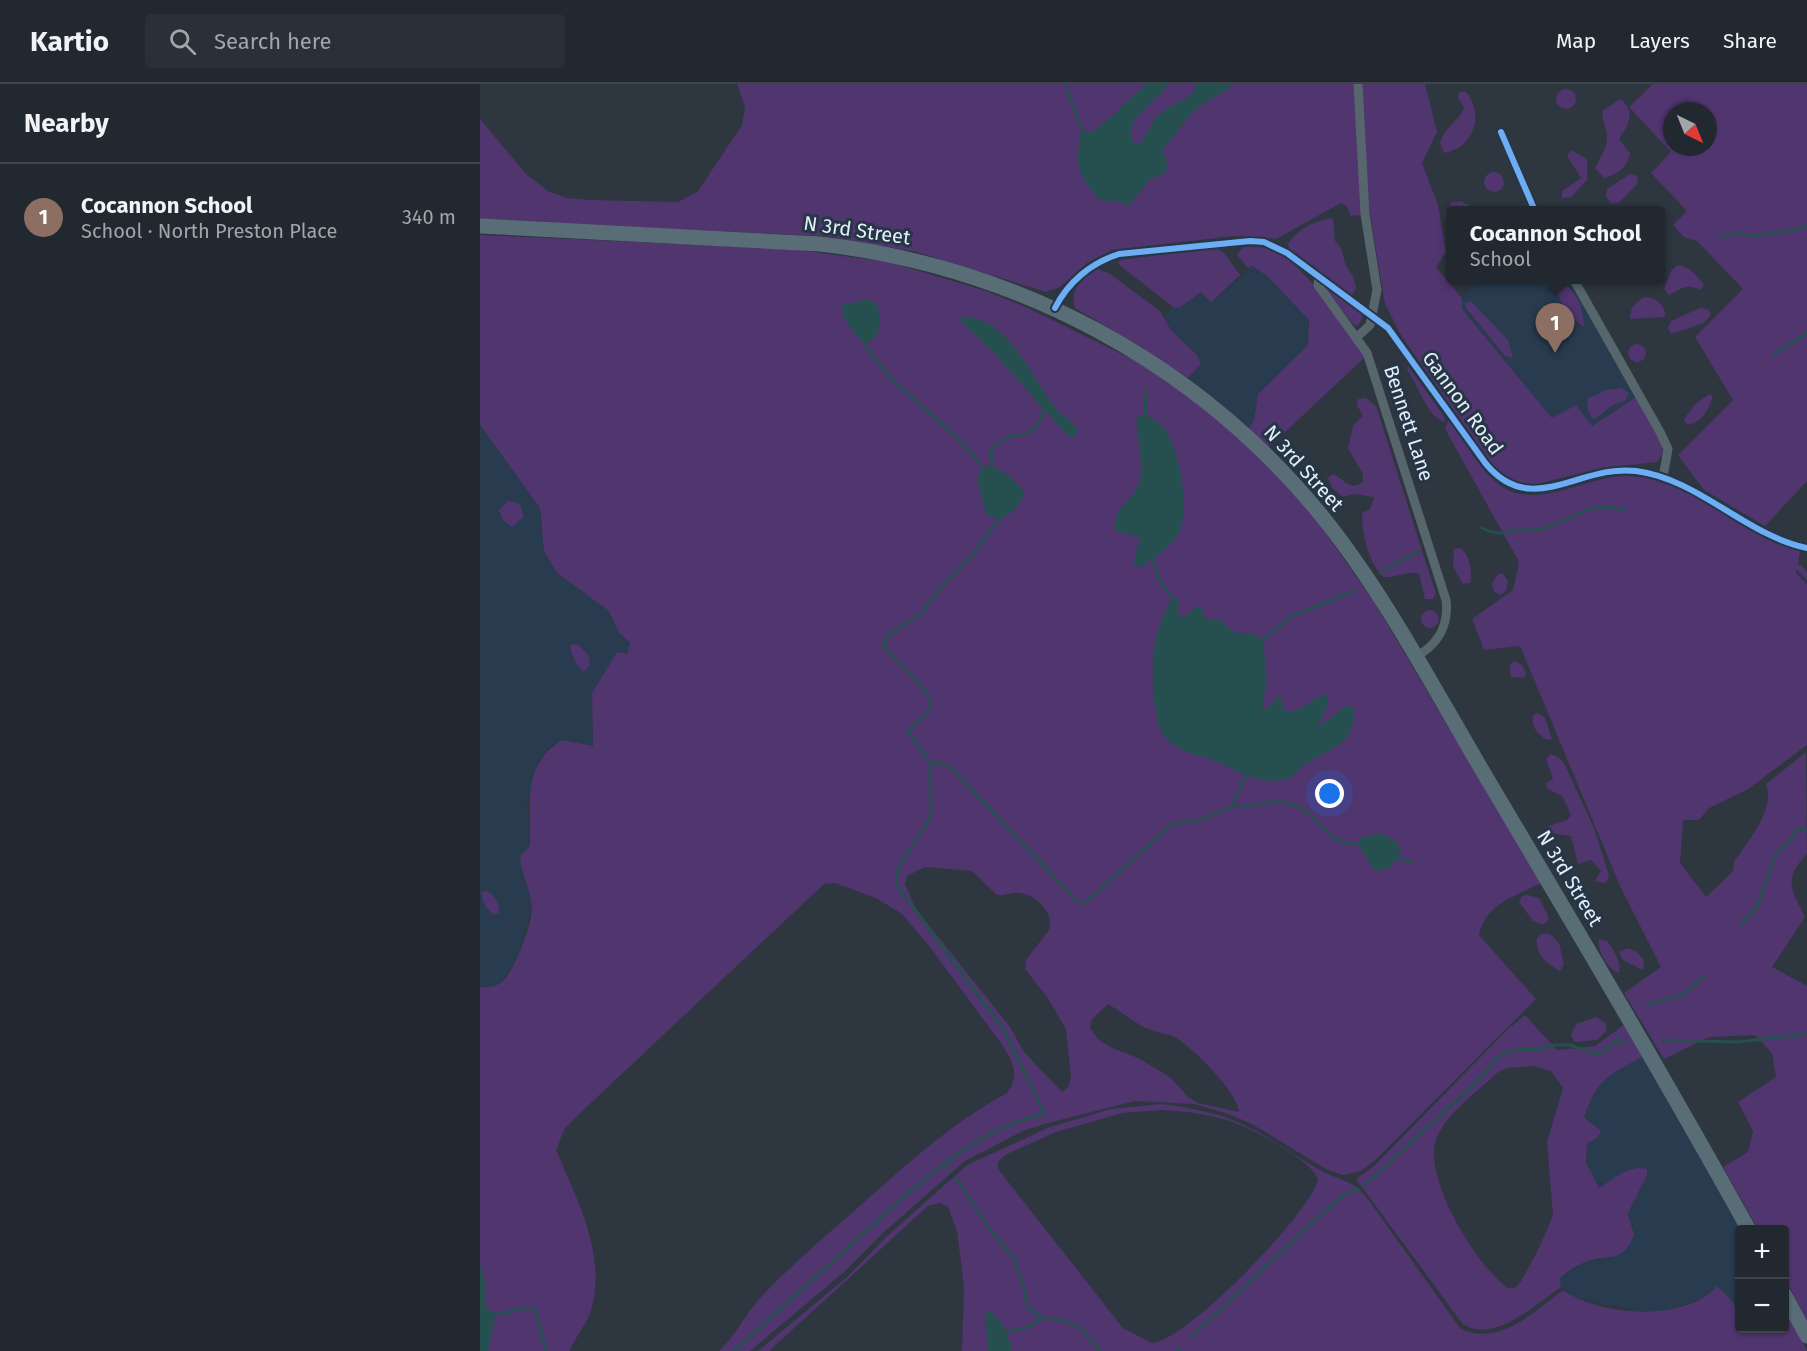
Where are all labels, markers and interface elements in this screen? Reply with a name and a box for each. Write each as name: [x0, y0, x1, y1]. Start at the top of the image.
search box: [145, 14, 565, 68]
text: Kartio: [30, 25, 109, 58]
icon: search: [166, 25, 199, 58]
text: Search here: [214, 28, 332, 55]
text: Map: [1556, 28, 1596, 54]
text: Layers: [1629, 28, 1690, 54]
text: Share: [1723, 28, 1777, 54]
north arrow: [1663, 102, 1717, 156]
text: Nearby: [24, 108, 109, 139]
text: Cocannon School: [81, 192, 253, 219]
text: 1: [39, 205, 48, 229]
text: 340 m: [402, 205, 456, 229]
popup: [1446, 206, 1665, 284]
street label: N 3rd Street: [802, 211, 913, 249]
text: School · North Preston Place: [81, 219, 337, 243]
text: Cocannon School: [1470, 220, 1641, 247]
text: School: [1470, 247, 1531, 271]
pin: 1: [1536, 304, 1574, 353]
street label: Gannon Road: [1418, 347, 1508, 459]
street label: Bennett Lane: [1379, 362, 1439, 484]
street label: N 3rd Street: [1259, 420, 1349, 517]
your location: [1315, 779, 1344, 808]
street label: N 3rd Street: [1532, 826, 1608, 931]
map controls: [1735, 1225, 1789, 1333]
button: +: [1735, 1225, 1789, 1279]
button: −: [1735, 1279, 1789, 1333]

